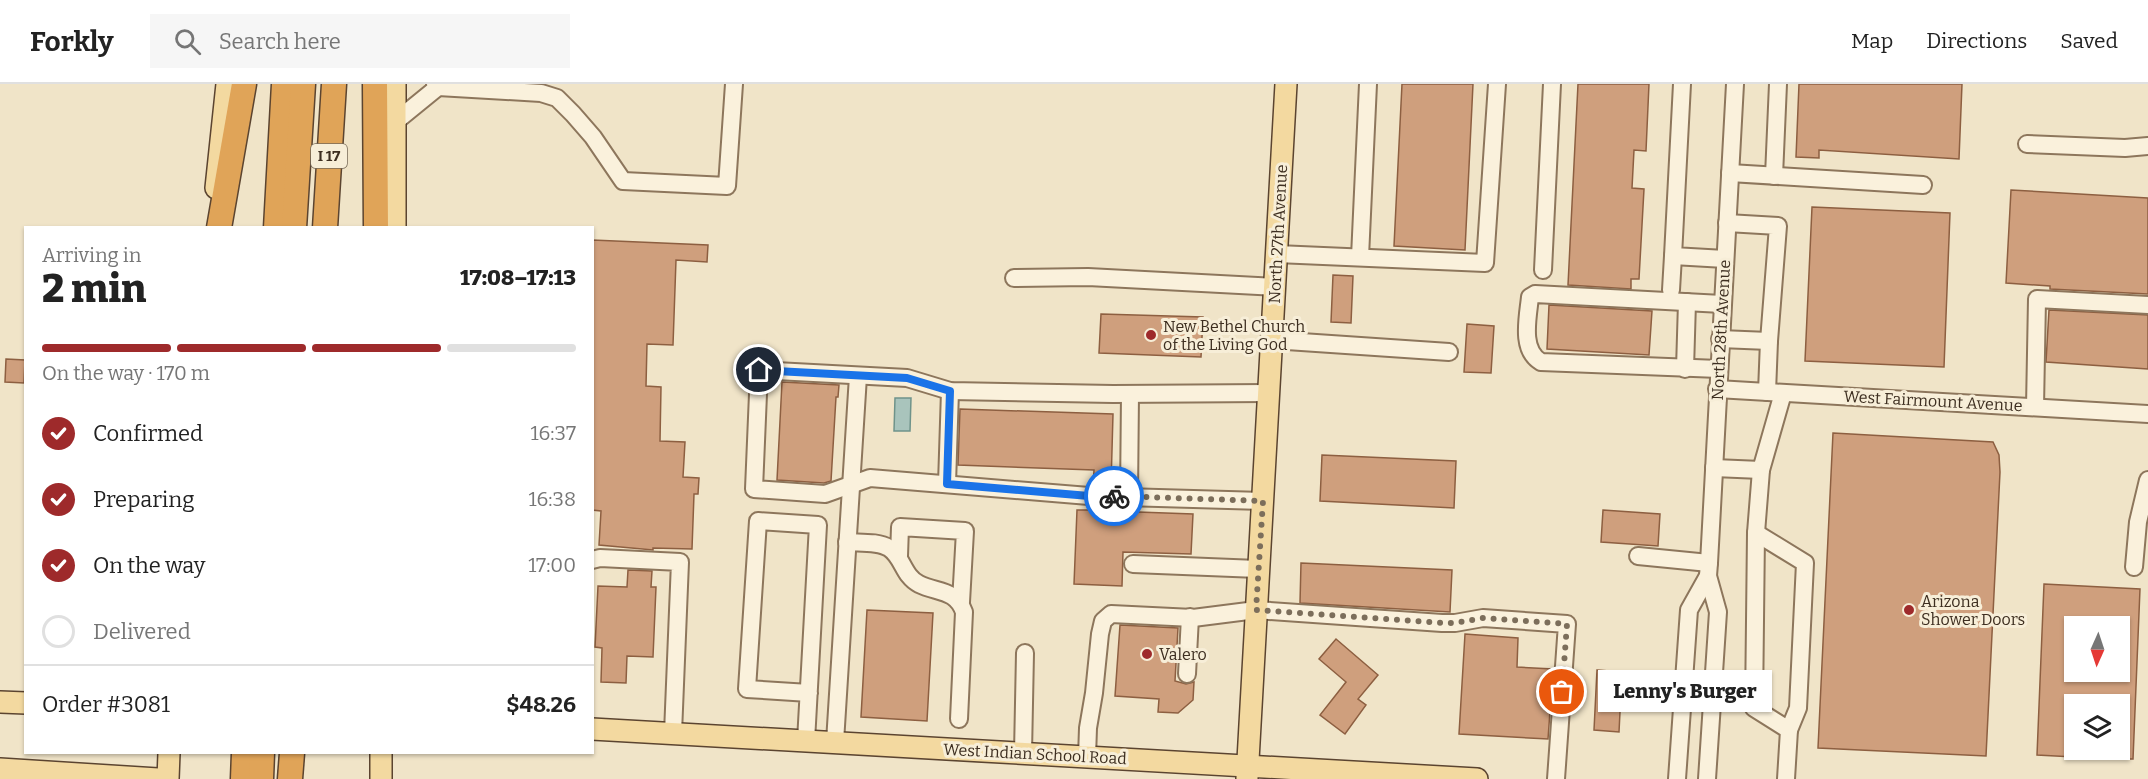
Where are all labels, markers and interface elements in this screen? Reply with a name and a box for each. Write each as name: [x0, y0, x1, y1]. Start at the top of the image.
search box: [150, 14, 570, 68]
text: Forkly: [30, 25, 114, 58]
icon: search: [171, 25, 204, 58]
text: Search here: [219, 28, 341, 55]
text: Map: [1851, 28, 1893, 54]
text: Directions: [1926, 28, 2027, 54]
text: Saved: [2060, 28, 2118, 54]
road number: I 17: [311, 144, 347, 168]
street label: North 27th Avenue: [1265, 164, 1291, 304]
text: Arriving in: [42, 243, 141, 267]
street label: North 28th Avenue: [1708, 259, 1734, 401]
text: 17:08–17:13: [460, 264, 576, 291]
text: 2 min: [42, 266, 146, 312]
place label: New Bethel Church of the Living God: [1163, 317, 1305, 354]
marker: New Bethel Church of the Living God: [1144, 328, 1158, 342]
pin: [733, 344, 784, 395]
icon: home: [742, 353, 775, 386]
text: On the way · 170 m: [42, 361, 210, 385]
street label: West Fairmount Avenue: [1843, 387, 2023, 415]
icon: check: [42, 417, 75, 450]
text: Confirmed: [93, 420, 203, 447]
text: 16:37: [530, 421, 576, 445]
courier: [1084, 466, 1144, 526]
icon: bike: [1098, 480, 1131, 513]
icon: check: [42, 483, 75, 516]
text: Preparing: [93, 486, 195, 513]
text: 16:38: [529, 487, 576, 511]
icon: check: [42, 549, 75, 582]
text: On the way: [93, 552, 205, 579]
text: 17:00: [528, 553, 576, 577]
place label: Arizona Shower Doors: [1921, 592, 2025, 629]
marker: Arizona Shower Doors: [1902, 603, 1916, 617]
north arrow: [2064, 616, 2130, 682]
map controls: [2064, 616, 2130, 760]
text: Delivered: [93, 618, 191, 645]
place label: Valero: [1159, 645, 1207, 664]
marker: Valero: [1140, 647, 1154, 661]
pin: [1536, 666, 1587, 717]
callout: Lenny's Burger: [1598, 671, 1772, 713]
icon: bag: [1545, 675, 1578, 708]
text: Lenny's Burger: [1613, 679, 1757, 703]
text: Order #3081: [42, 691, 170, 718]
text: $48.26: [506, 691, 576, 718]
button: layers: [2064, 694, 2130, 760]
street label: West Indian School Road: [943, 740, 1128, 768]

